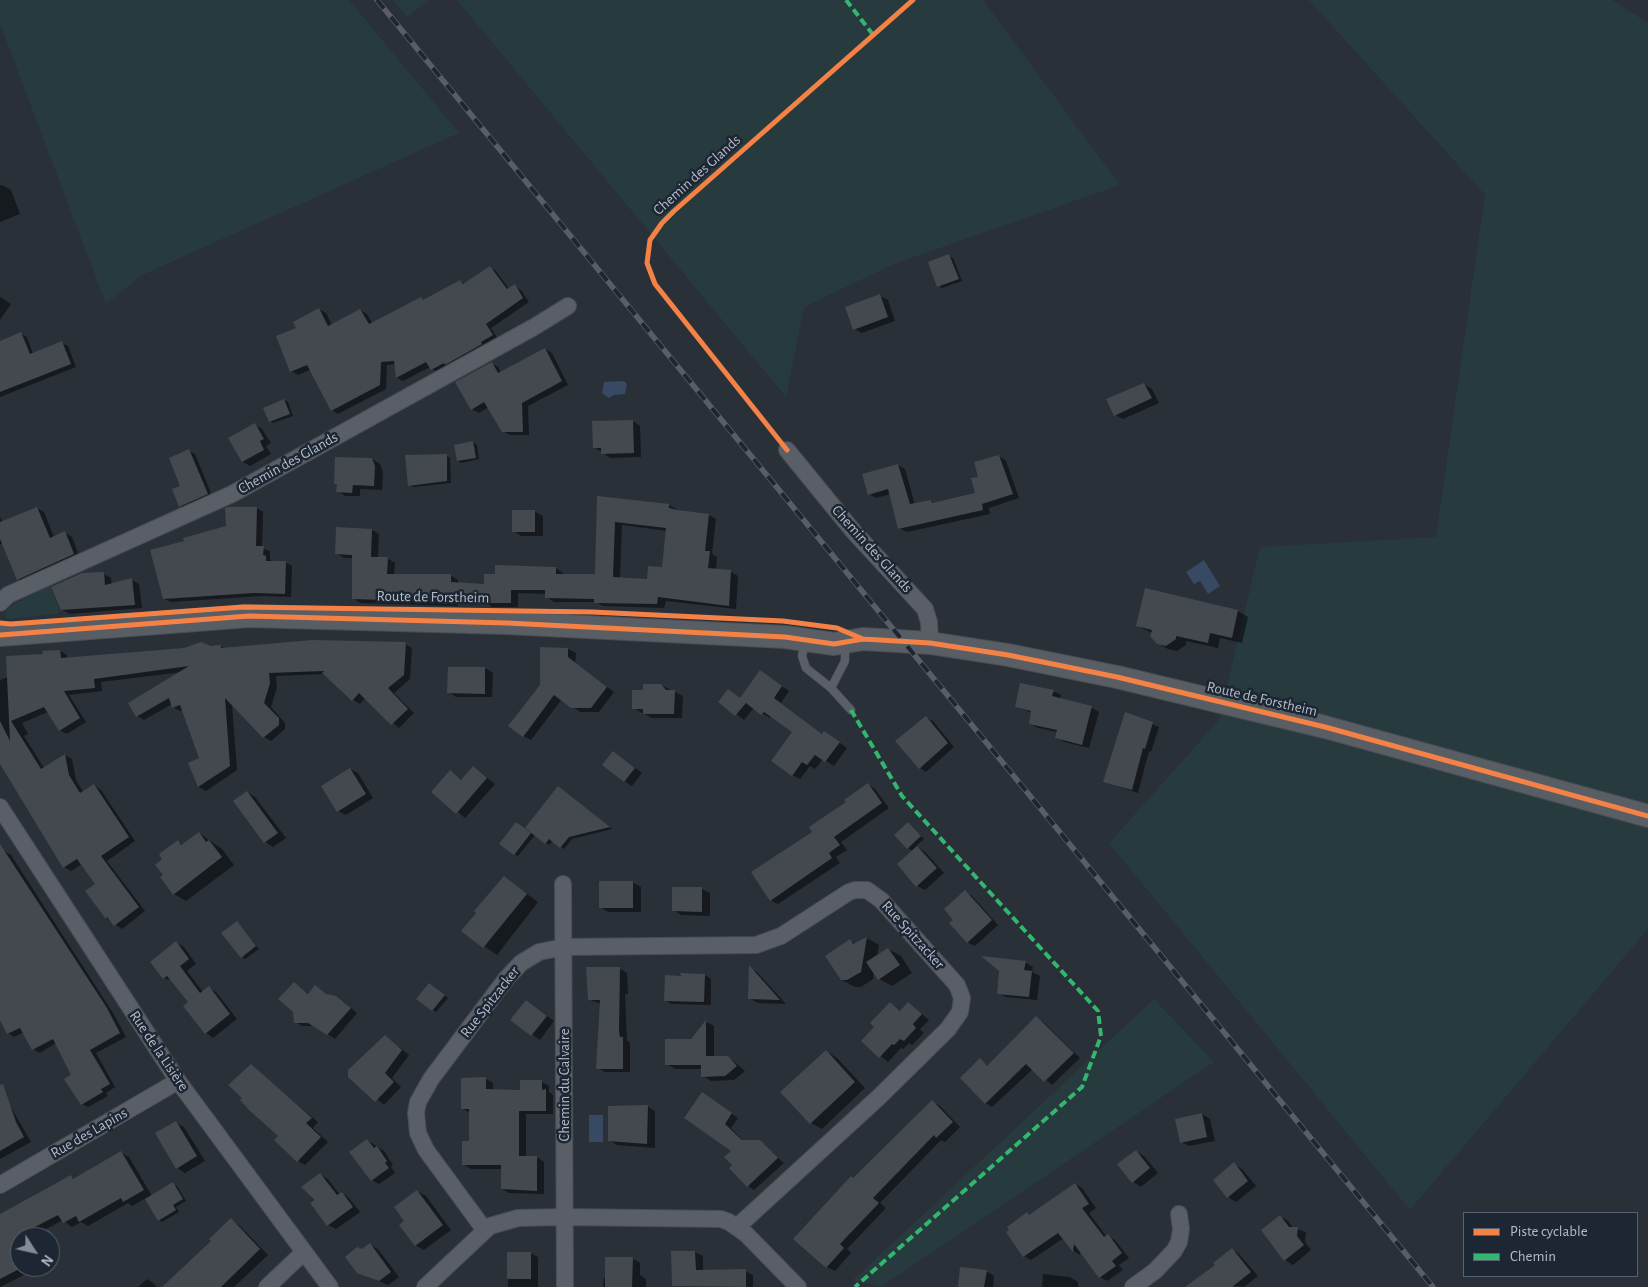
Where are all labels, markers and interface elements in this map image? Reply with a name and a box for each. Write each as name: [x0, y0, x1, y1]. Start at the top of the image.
street label: Chemin des Glands: [650, 131, 744, 219]
street label: Chemin des Glands: [235, 428, 341, 498]
street label: Chemin des Glands: [828, 502, 916, 596]
street label: Route de Forstheim: [377, 587, 489, 607]
street label: Route de Forstheim: [1205, 678, 1319, 720]
street label: Rue Spitzacker: [878, 897, 948, 973]
street label: Rue Spitzacker: [457, 963, 523, 1041]
street label: Rue de la Lisière: [126, 1007, 192, 1095]
street label: Chemin du Calvaire: [555, 1028, 573, 1142]
street label: Rue des Lapins: [47, 1104, 131, 1162]
legend: [1463, 1212, 1638, 1277]
text: Piste cyclable: [1510, 1224, 1588, 1239]
north arrow: [10, 1227, 60, 1277]
text: Chemin: [1510, 1249, 1556, 1264]
text: N: [38, 1252, 55, 1268]

